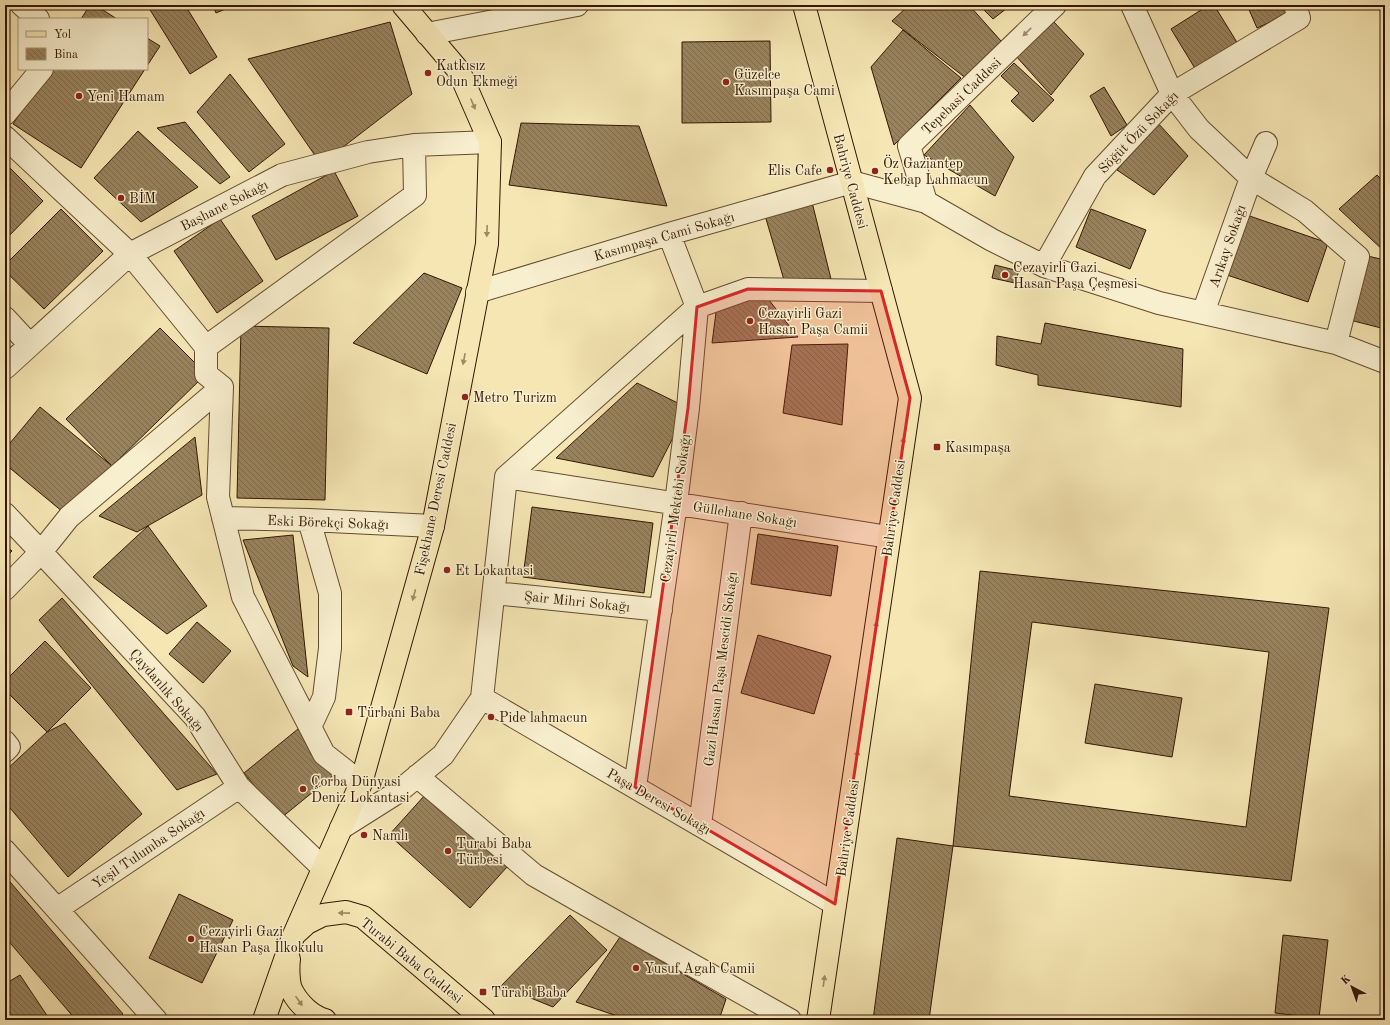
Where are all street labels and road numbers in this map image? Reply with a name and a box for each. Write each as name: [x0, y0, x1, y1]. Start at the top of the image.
street label: Tepebasi Caddesi: [919, 55, 1004, 138]
street label: Söğüt Özü Sokağı: [1094, 87, 1181, 176]
street label: Bahriye Caddesi: [831, 132, 870, 231]
street label: Başhane Sokağı: [178, 178, 271, 234]
street label: Arıkay Sokağı: [1207, 203, 1249, 290]
street label: Kasımpaşa Cami Sokağı: [592, 210, 737, 264]
street label: Fişekhane Deresi Caddesi: [413, 421, 459, 577]
street label: Cezayirli Mektebi Sokağı: [659, 433, 693, 583]
street label: Bahriye Caddesi: [880, 458, 908, 558]
street label: Güllehane Sokağı: [692, 500, 798, 530]
street label: Eski Börekçi Sokağı: [267, 514, 389, 532]
street label: Gazi Hasan Paşa Mescidi Sokağı: [702, 571, 740, 767]
street label: Şair Mihri Sokağı: [523, 589, 631, 615]
street label: Çaydanlık Sokağı: [127, 647, 206, 735]
street label: Paşa Deresi Sokağı: [604, 766, 713, 837]
street label: Bahriye Caddesi: [834, 778, 862, 878]
street label: Yeşil Tulumba Sokağı: [90, 806, 207, 892]
street label: Turabi Baba Caddesi: [358, 915, 465, 1006]

